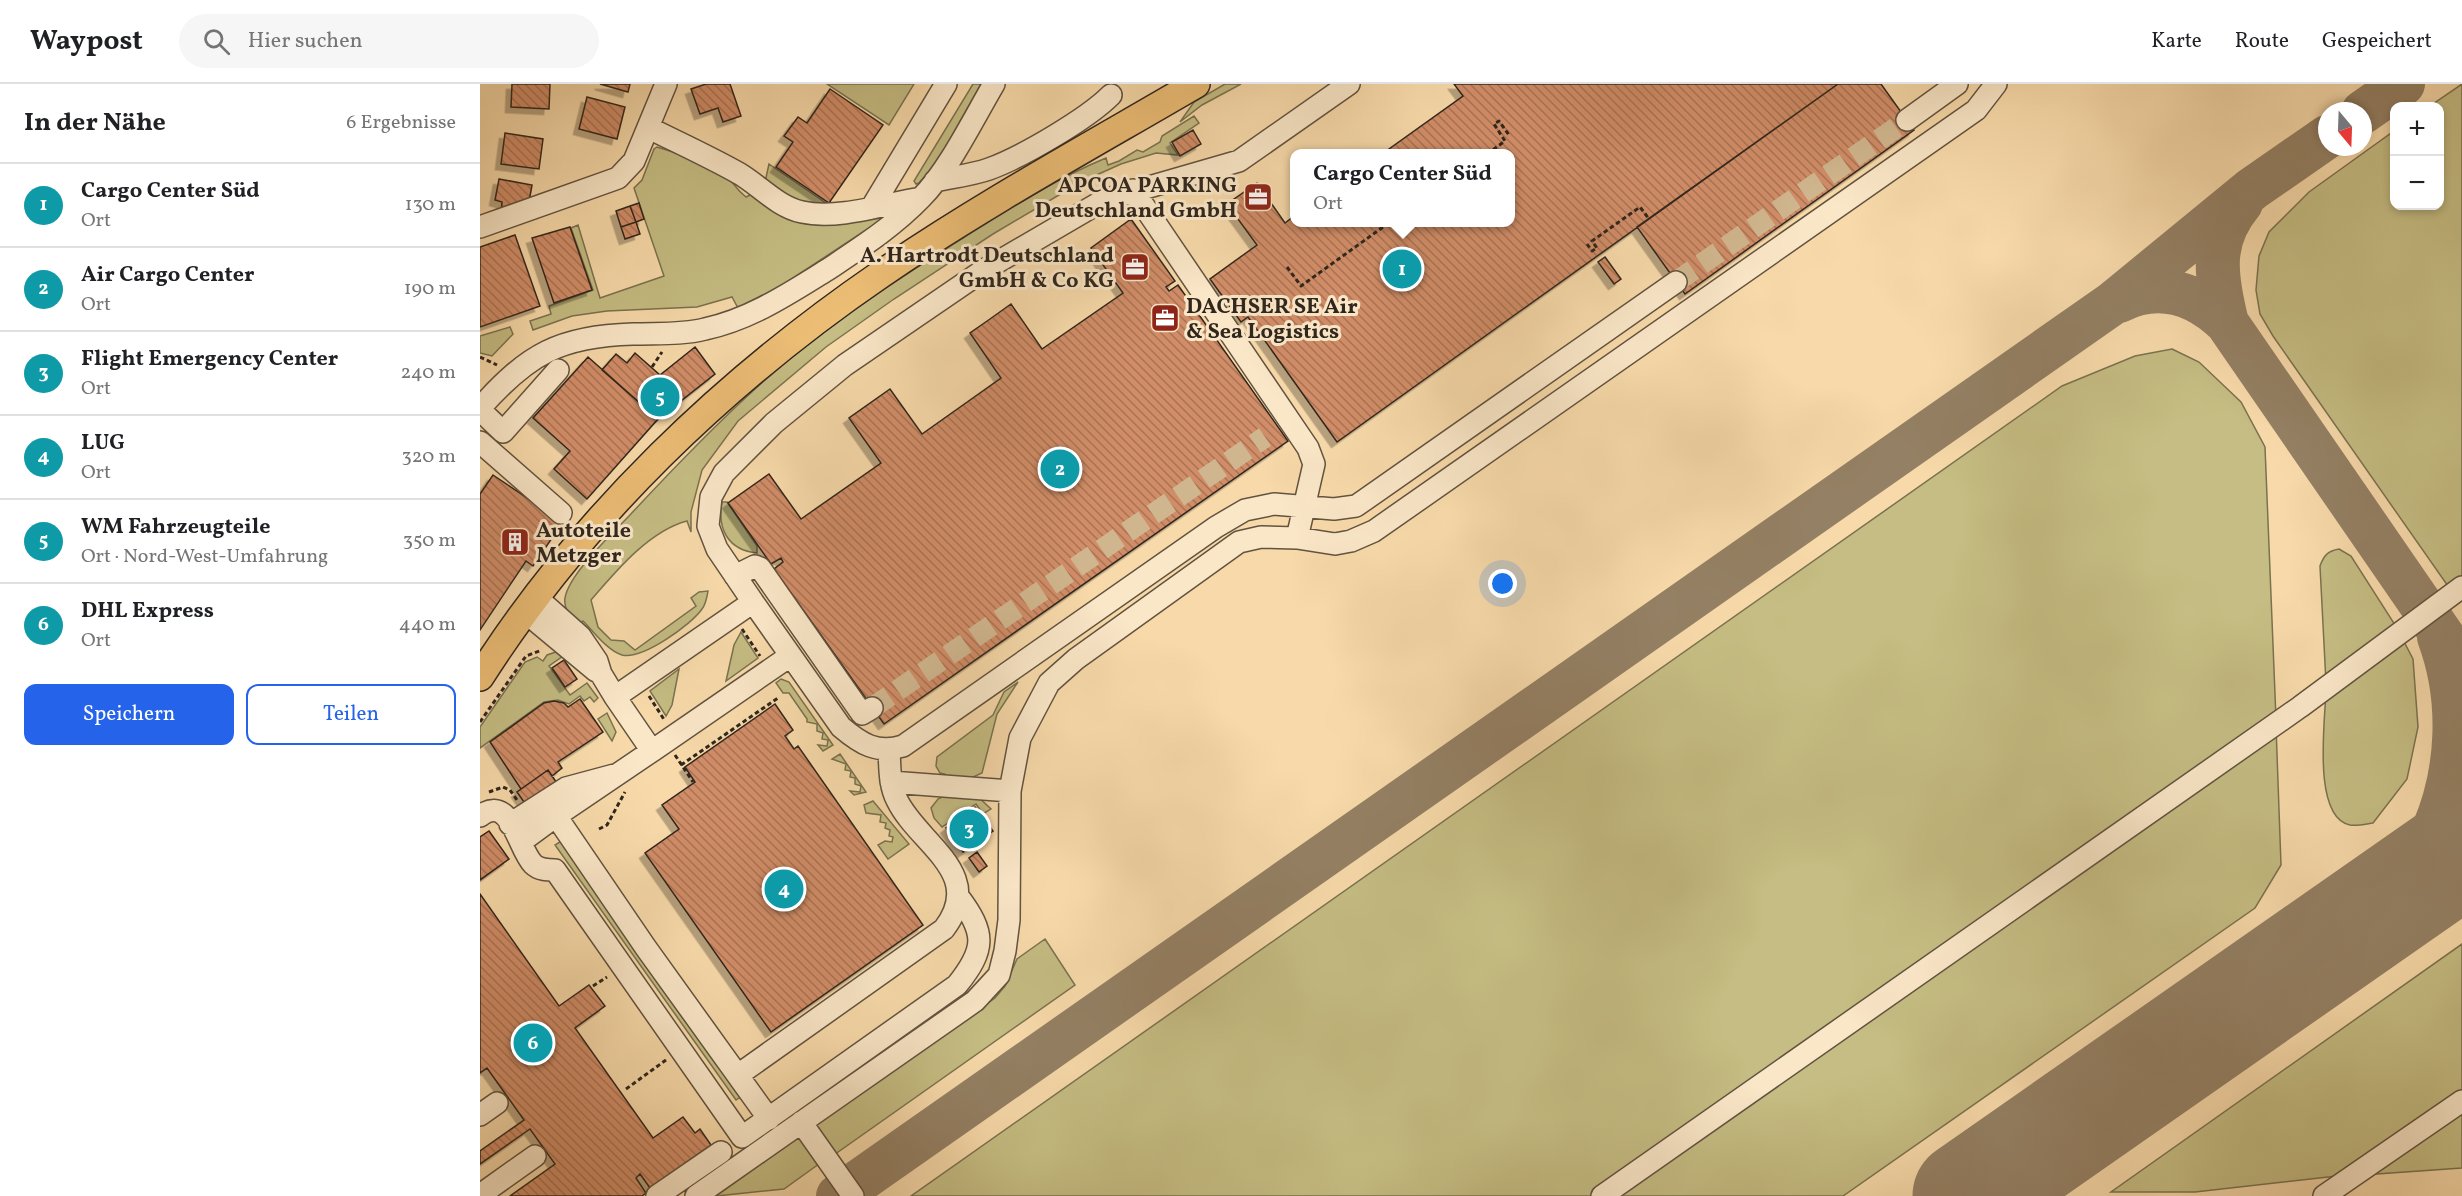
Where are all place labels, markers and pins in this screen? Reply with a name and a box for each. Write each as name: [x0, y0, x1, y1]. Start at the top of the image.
place label: APCOA PARKING Deutschland GmbH: [1035, 171, 1237, 227]
office icon: APCOA PARKING Deutschland GmbH: [1242, 181, 1274, 213]
place label: A. Hartrodt Deutschland GmbH & Co KG: [860, 241, 1114, 297]
pin: 1: [1382, 246, 1422, 291]
office icon: A. Hartrodt Deutschland GmbH & Co KG: [1119, 251, 1151, 283]
place label: DACHSER SE Air & Sea Logistics: [1186, 292, 1358, 348]
office icon: DACHSER SE Air & Sea Logistics: [1149, 302, 1181, 334]
pin: 5: [640, 374, 680, 420]
pin: 2: [1040, 446, 1080, 492]
place label: Autoteile Metzger: [536, 516, 631, 572]
building icon: Autoteile Metzger: [499, 526, 531, 558]
pin: 3: [950, 806, 988, 852]
pin: 4: [764, 866, 804, 912]
pin: 6: [514, 1020, 552, 1066]

